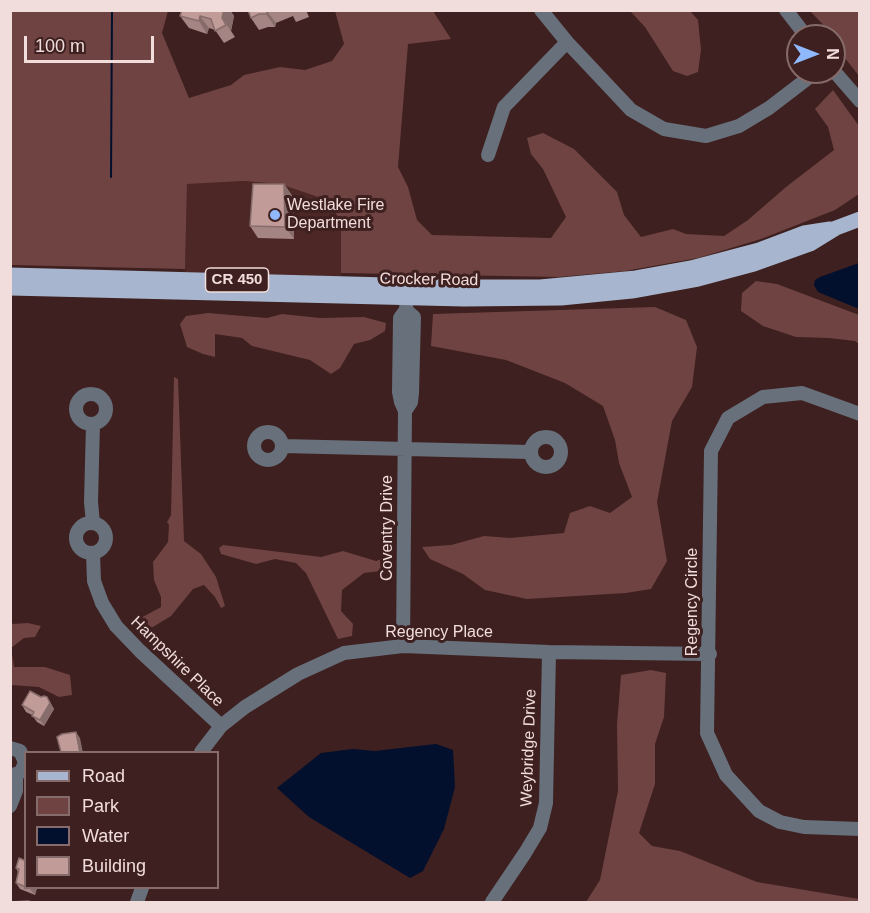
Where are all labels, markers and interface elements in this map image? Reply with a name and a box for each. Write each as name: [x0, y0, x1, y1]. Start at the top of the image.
scale bar: [27, 24, 158, 62]
north arrow: [786, 24, 846, 84]
text: 100 m: [35, 36, 85, 56]
text: N: [824, 48, 841, 60]
place label: Westlake Fire Department: [287, 196, 385, 234]
marker: Westlake Fire Department: [268, 208, 282, 222]
road number: CR 450: [206, 268, 268, 292]
street label: Crocker Road: [379, 270, 479, 290]
street label: Coventry Drive: [378, 475, 398, 581]
street label: Regency Circle: [683, 548, 703, 656]
street label: Hampshire Place: [127, 613, 227, 711]
street label: Regency Place: [385, 623, 493, 643]
street label: Weybridge Drive: [517, 689, 541, 807]
legend: [24, 751, 219, 889]
text: Road: [82, 766, 125, 786]
text: Park: [82, 796, 119, 816]
text: Water: [82, 826, 129, 846]
text: Building: [82, 856, 146, 876]

